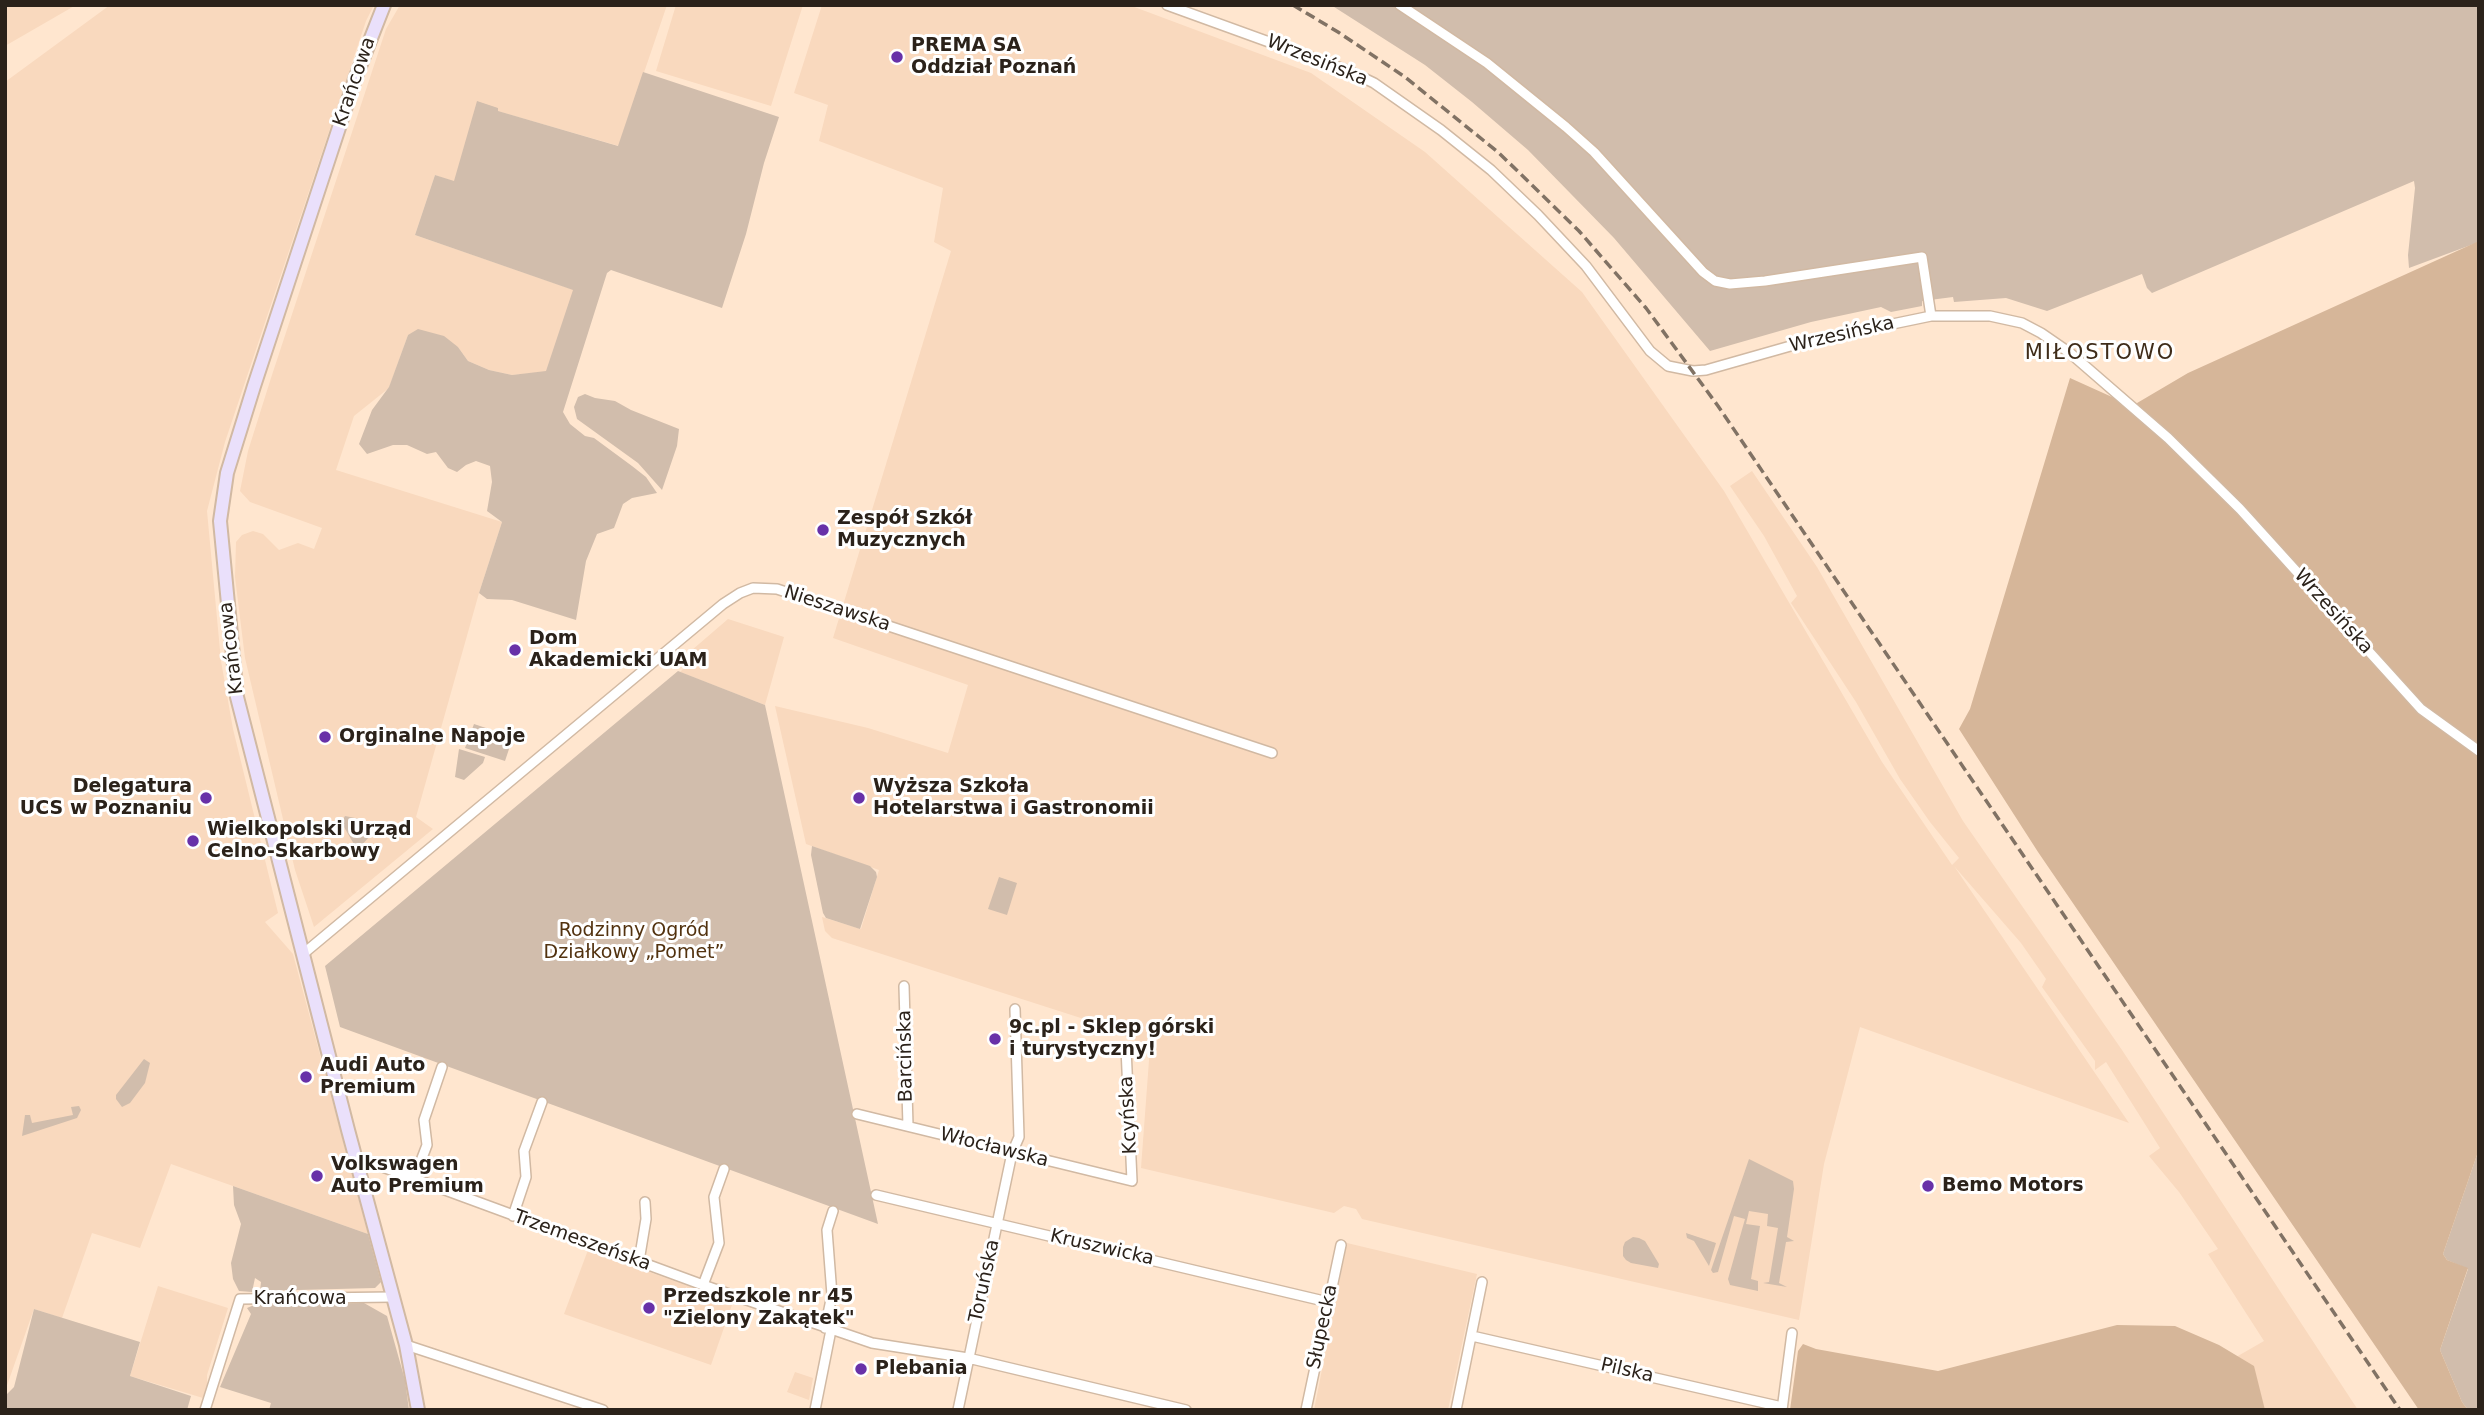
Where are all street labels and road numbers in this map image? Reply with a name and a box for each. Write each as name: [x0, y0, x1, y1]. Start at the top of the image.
street label: Wrzesińska: [1263, 30, 1371, 92]
street label: Krańcowa: [329, 34, 381, 130]
street label: Wrzesińska: [1787, 312, 1897, 358]
street label: Wrzesińska: [2289, 565, 2377, 659]
street label: Nieszawska: [781, 581, 893, 637]
street label: Krańcowa: [215, 600, 249, 696]
street label: Barcińska: [894, 1010, 918, 1102]
street label: Kcyńska: [1116, 1075, 1142, 1155]
street label: Włocławska: [937, 1124, 1051, 1172]
street label: Trzemeszeńska: [510, 1206, 654, 1276]
street label: Kruszwicka: [1048, 1225, 1156, 1271]
street label: Toruńska: [965, 1237, 1005, 1325]
street label: Słupecka: [1303, 1283, 1343, 1371]
street label: Krańcowa: [253, 1288, 347, 1310]
street label: Pilska: [1598, 1354, 1656, 1388]

